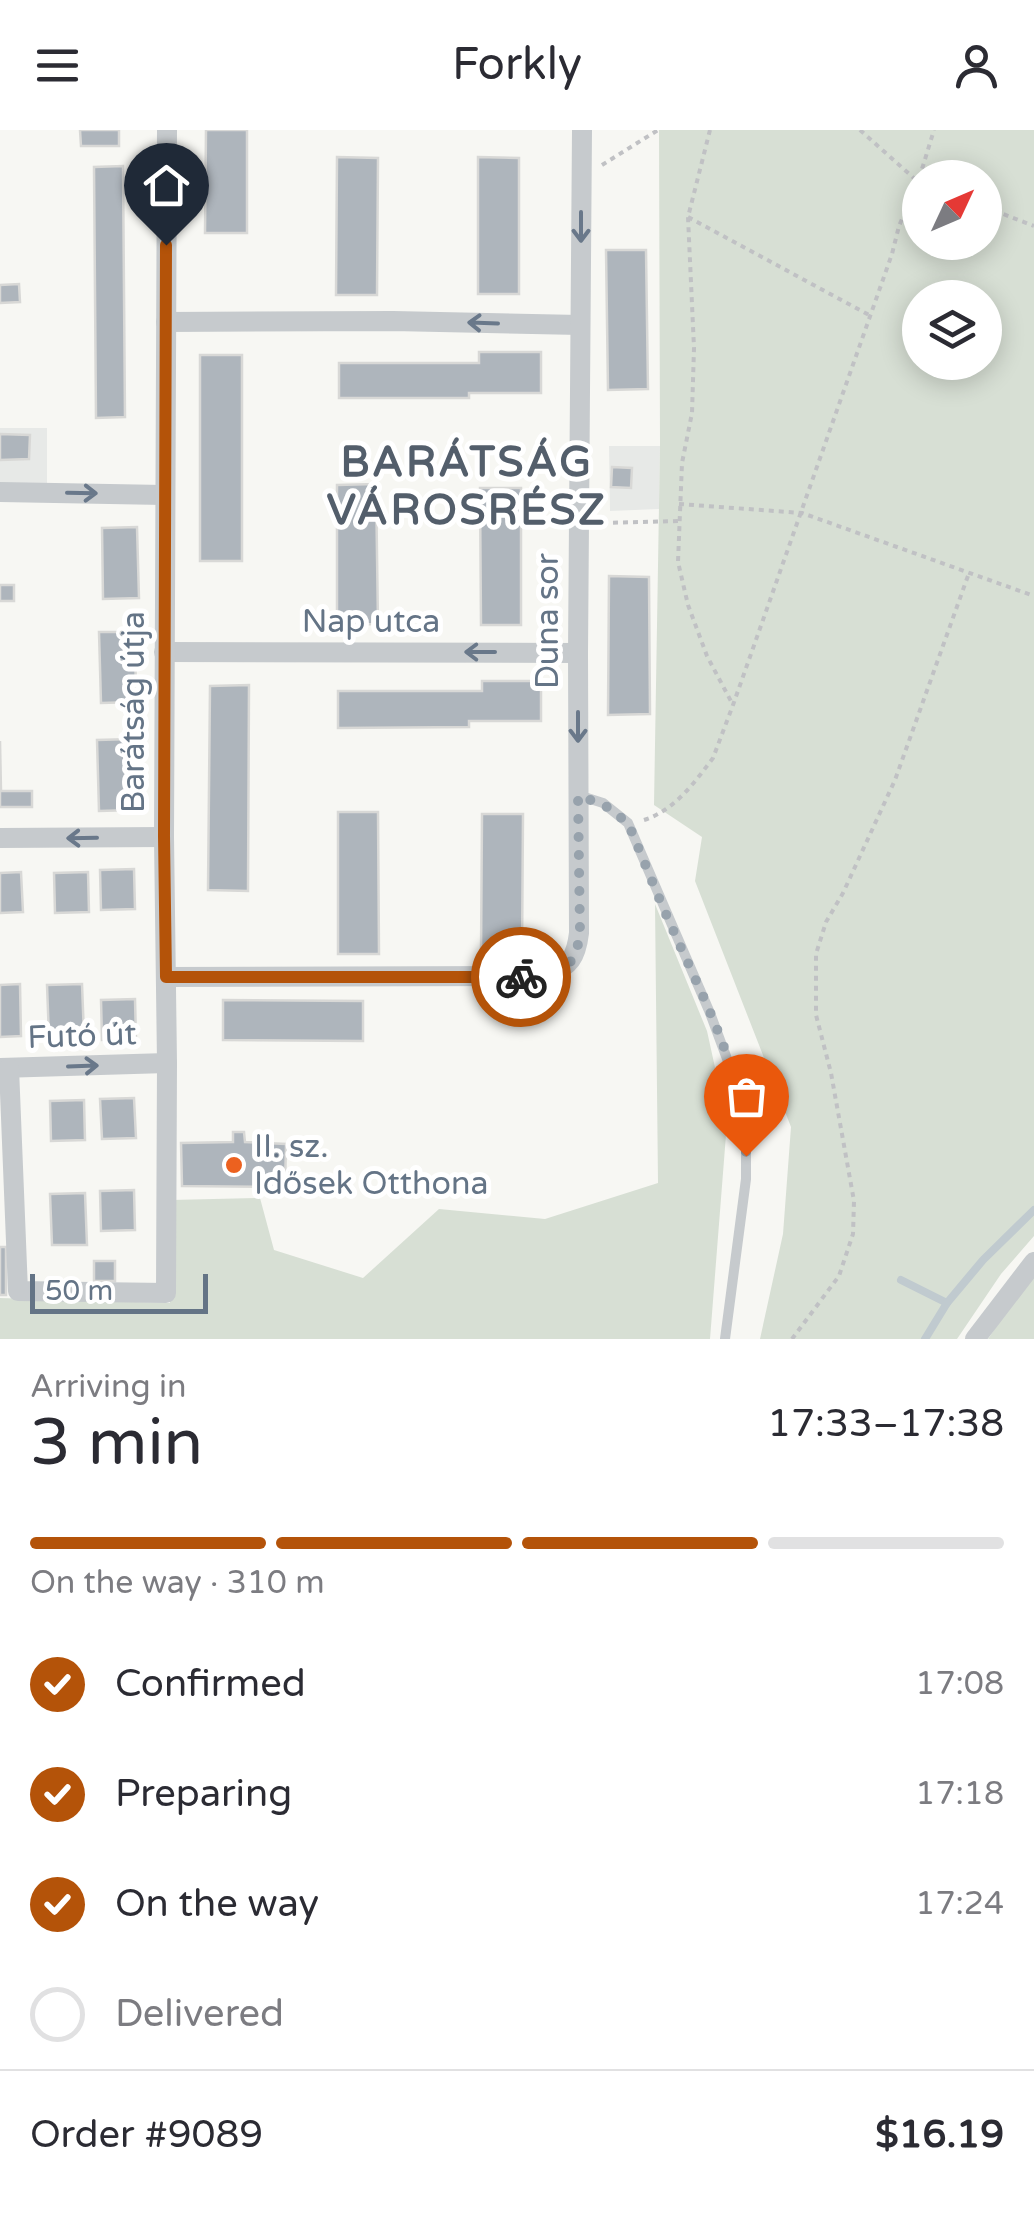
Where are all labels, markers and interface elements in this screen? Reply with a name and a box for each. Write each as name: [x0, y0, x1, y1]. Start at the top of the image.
icon: menu: [30, 38, 85, 93]
text: Forkly: [452, 38, 582, 92]
icon: person: [949, 38, 1004, 93]
pin: [124, 143, 209, 246]
icon: home: [139, 158, 194, 213]
north arrow: [902, 160, 1002, 260]
map controls: [902, 160, 1002, 380]
one-way arrow: [572, 210, 590, 243]
button: layers: [902, 280, 1002, 380]
one-way arrow: [467, 313, 499, 332]
district label: BARÁTSÁG VÁROSRÉSZ: [327, 437, 607, 536]
one-way arrow: [66, 484, 98, 503]
street label: Duna sor: [529, 552, 567, 689]
street label: Nap utca: [302, 603, 440, 641]
street label: Barátság útja: [115, 611, 153, 813]
one-way arrow: [465, 642, 498, 662]
one-way arrow: [568, 710, 588, 743]
one-way arrow: [66, 828, 98, 847]
courier: [471, 927, 571, 1027]
icon: bike: [494, 950, 549, 1005]
street label: Futó út: [27, 1015, 137, 1057]
pin: [704, 1054, 789, 1157]
one-way arrow: [67, 1056, 99, 1075]
icon: bag: [719, 1069, 774, 1124]
place label: II. sz. Idősek Otthona: [254, 1128, 488, 1203]
marker: II. sz. Idősek Otthona: [223, 1154, 245, 1176]
scale bar: [30, 1269, 208, 1314]
text: 50 m: [45, 1274, 113, 1308]
text: Arriving in: [30, 1368, 187, 1406]
text: 17:33–17:38: [767, 1401, 1004, 1447]
text: 3 min: [30, 1404, 203, 1483]
text: On the way · 310 m: [30, 1564, 325, 1602]
icon: check: [30, 1657, 85, 1712]
text: Confirmed: [115, 1661, 306, 1707]
text: 17:08: [915, 1665, 1004, 1703]
icon: check: [30, 1767, 85, 1822]
text: Preparing: [115, 1771, 292, 1817]
text: 17:18: [915, 1775, 1004, 1813]
icon: check: [30, 1877, 85, 1932]
text: On the way: [115, 1881, 319, 1927]
text: 17:24: [915, 1885, 1004, 1923]
text: Delivered: [115, 1991, 284, 2037]
text: Order #9089: [30, 2112, 263, 2158]
text: $16.19: [875, 2112, 1004, 2158]

